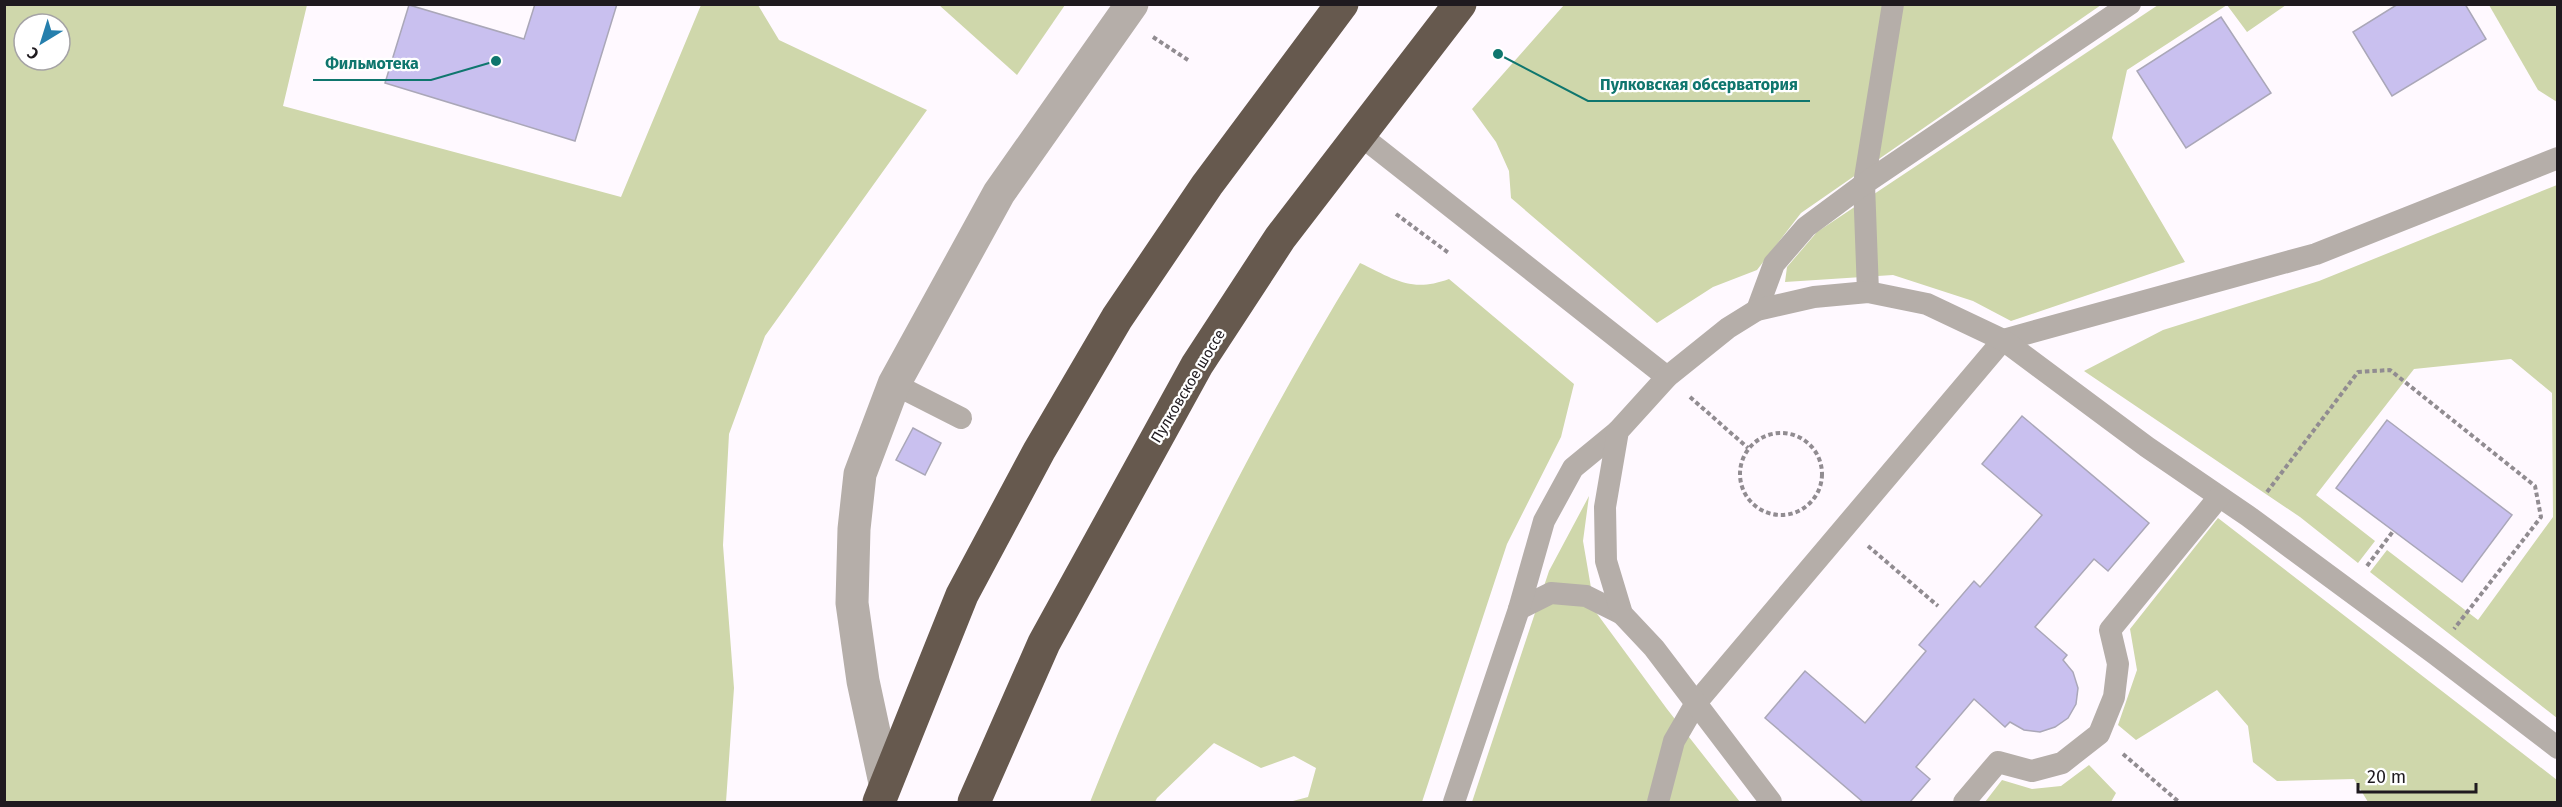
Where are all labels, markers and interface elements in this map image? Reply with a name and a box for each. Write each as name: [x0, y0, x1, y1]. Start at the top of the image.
north arrow: [12, 12, 72, 72]
text: С: [23, 43, 43, 64]
callout: Фильмотека: [313, 46, 431, 80]
text: Фильмотека: [325, 54, 419, 73]
callout: Пулковская обсерватория: [1588, 67, 1810, 101]
text: Пулковская обсерватория: [1600, 75, 1798, 94]
street label: Пулковское шоссе: [1147, 326, 1229, 446]
scale bar: [2358, 756, 2476, 794]
text: 20 m: [2367, 766, 2406, 788]

